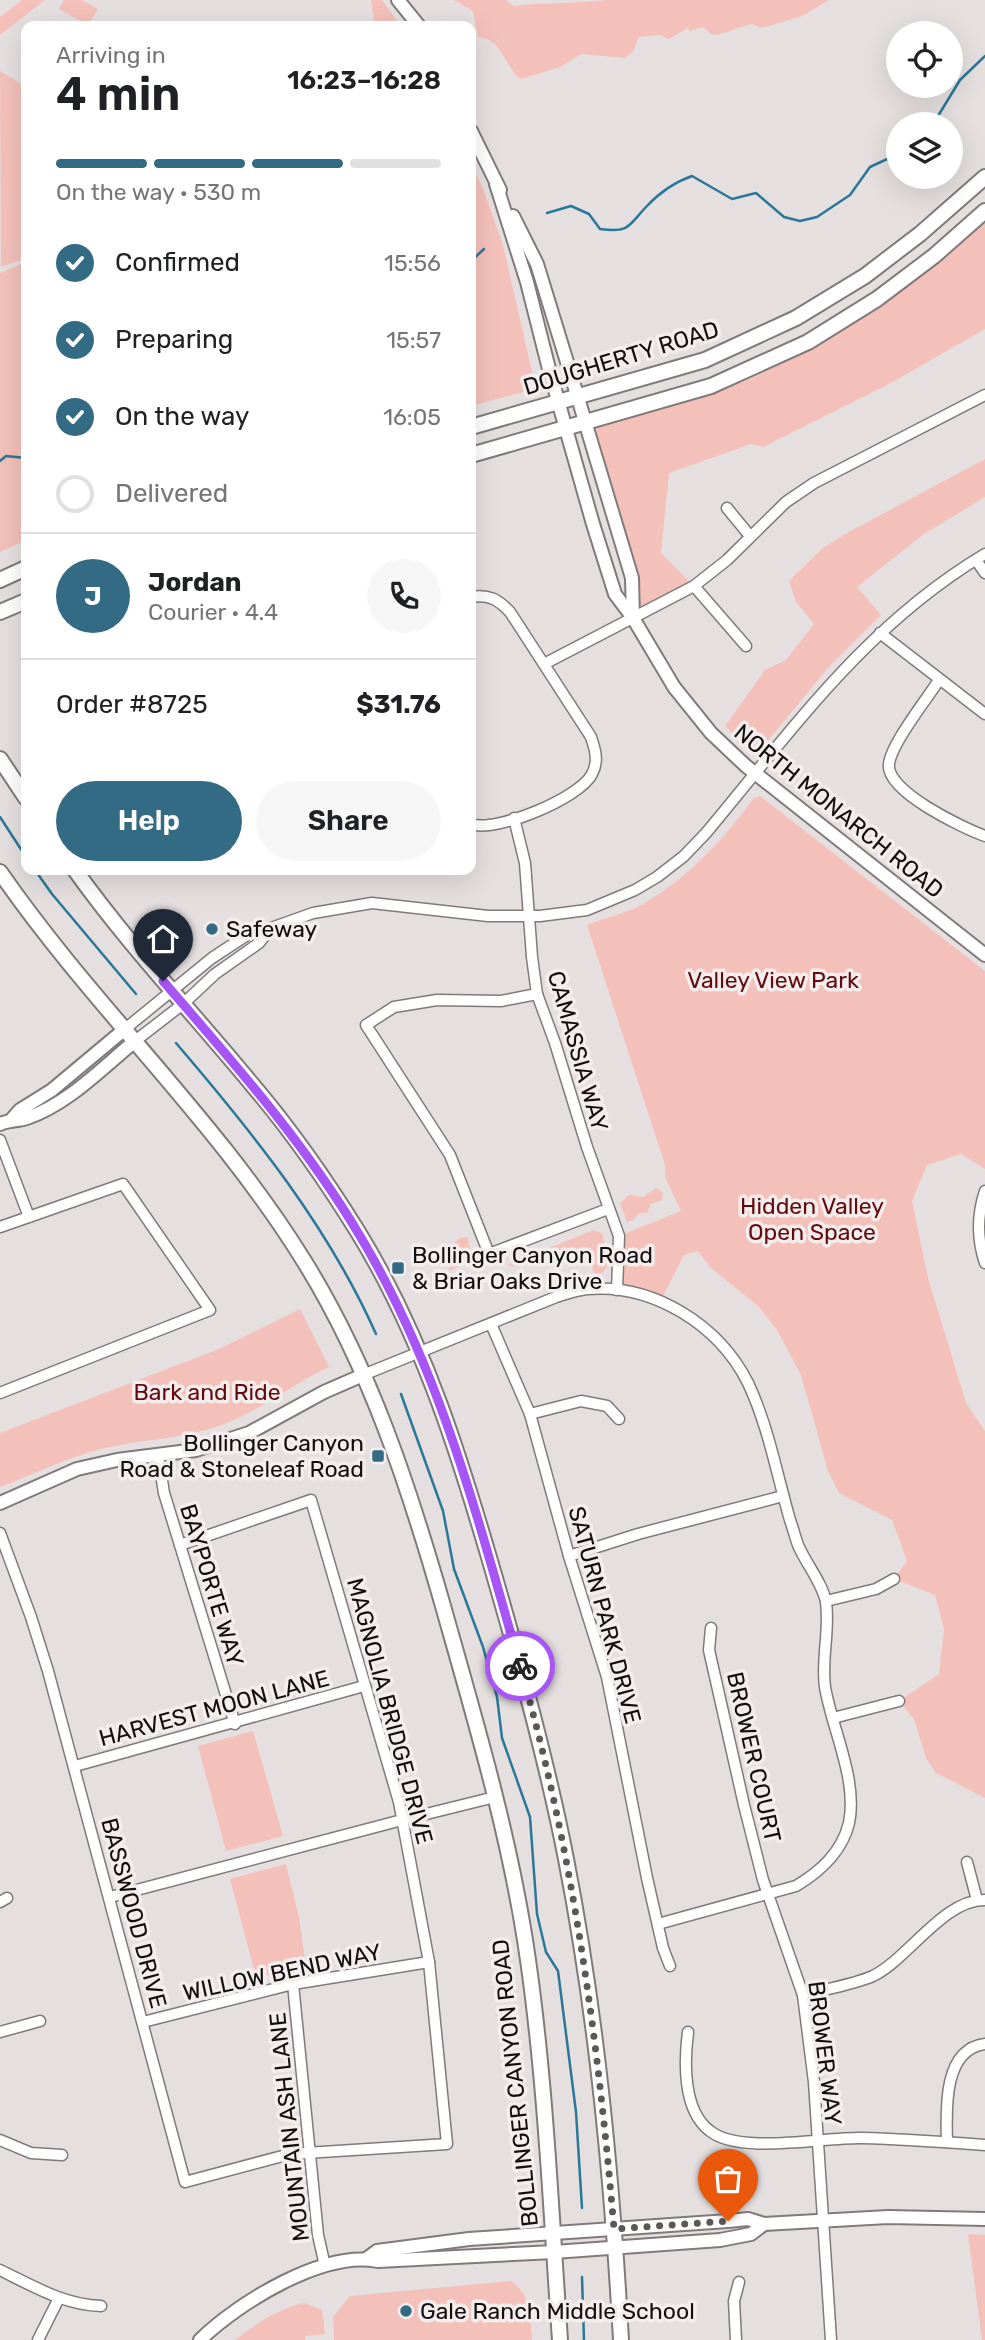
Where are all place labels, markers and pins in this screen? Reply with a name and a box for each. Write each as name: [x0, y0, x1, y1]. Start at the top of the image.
pin: [133, 909, 193, 981]
place label: Safeway: [226, 915, 318, 943]
marker: Safeway: [204, 921, 220, 937]
place label: Bollinger Canyon Road & Briar Oaks Drive: [412, 1241, 653, 1295]
marker: Bollinger Canyon Road & Briar Oaks Drive: [390, 1260, 406, 1276]
place label: Bollinger Canyon Road & Stoneleaf Road: [119, 1429, 364, 1483]
marker: Bollinger Canyon Road & Stoneleaf Road: [370, 1448, 386, 1464]
pin: [698, 2149, 758, 2221]
place label: Gale Ranch Middle School: [420, 2297, 695, 2325]
marker: Gale Ranch Middle School: [398, 2303, 414, 2319]

